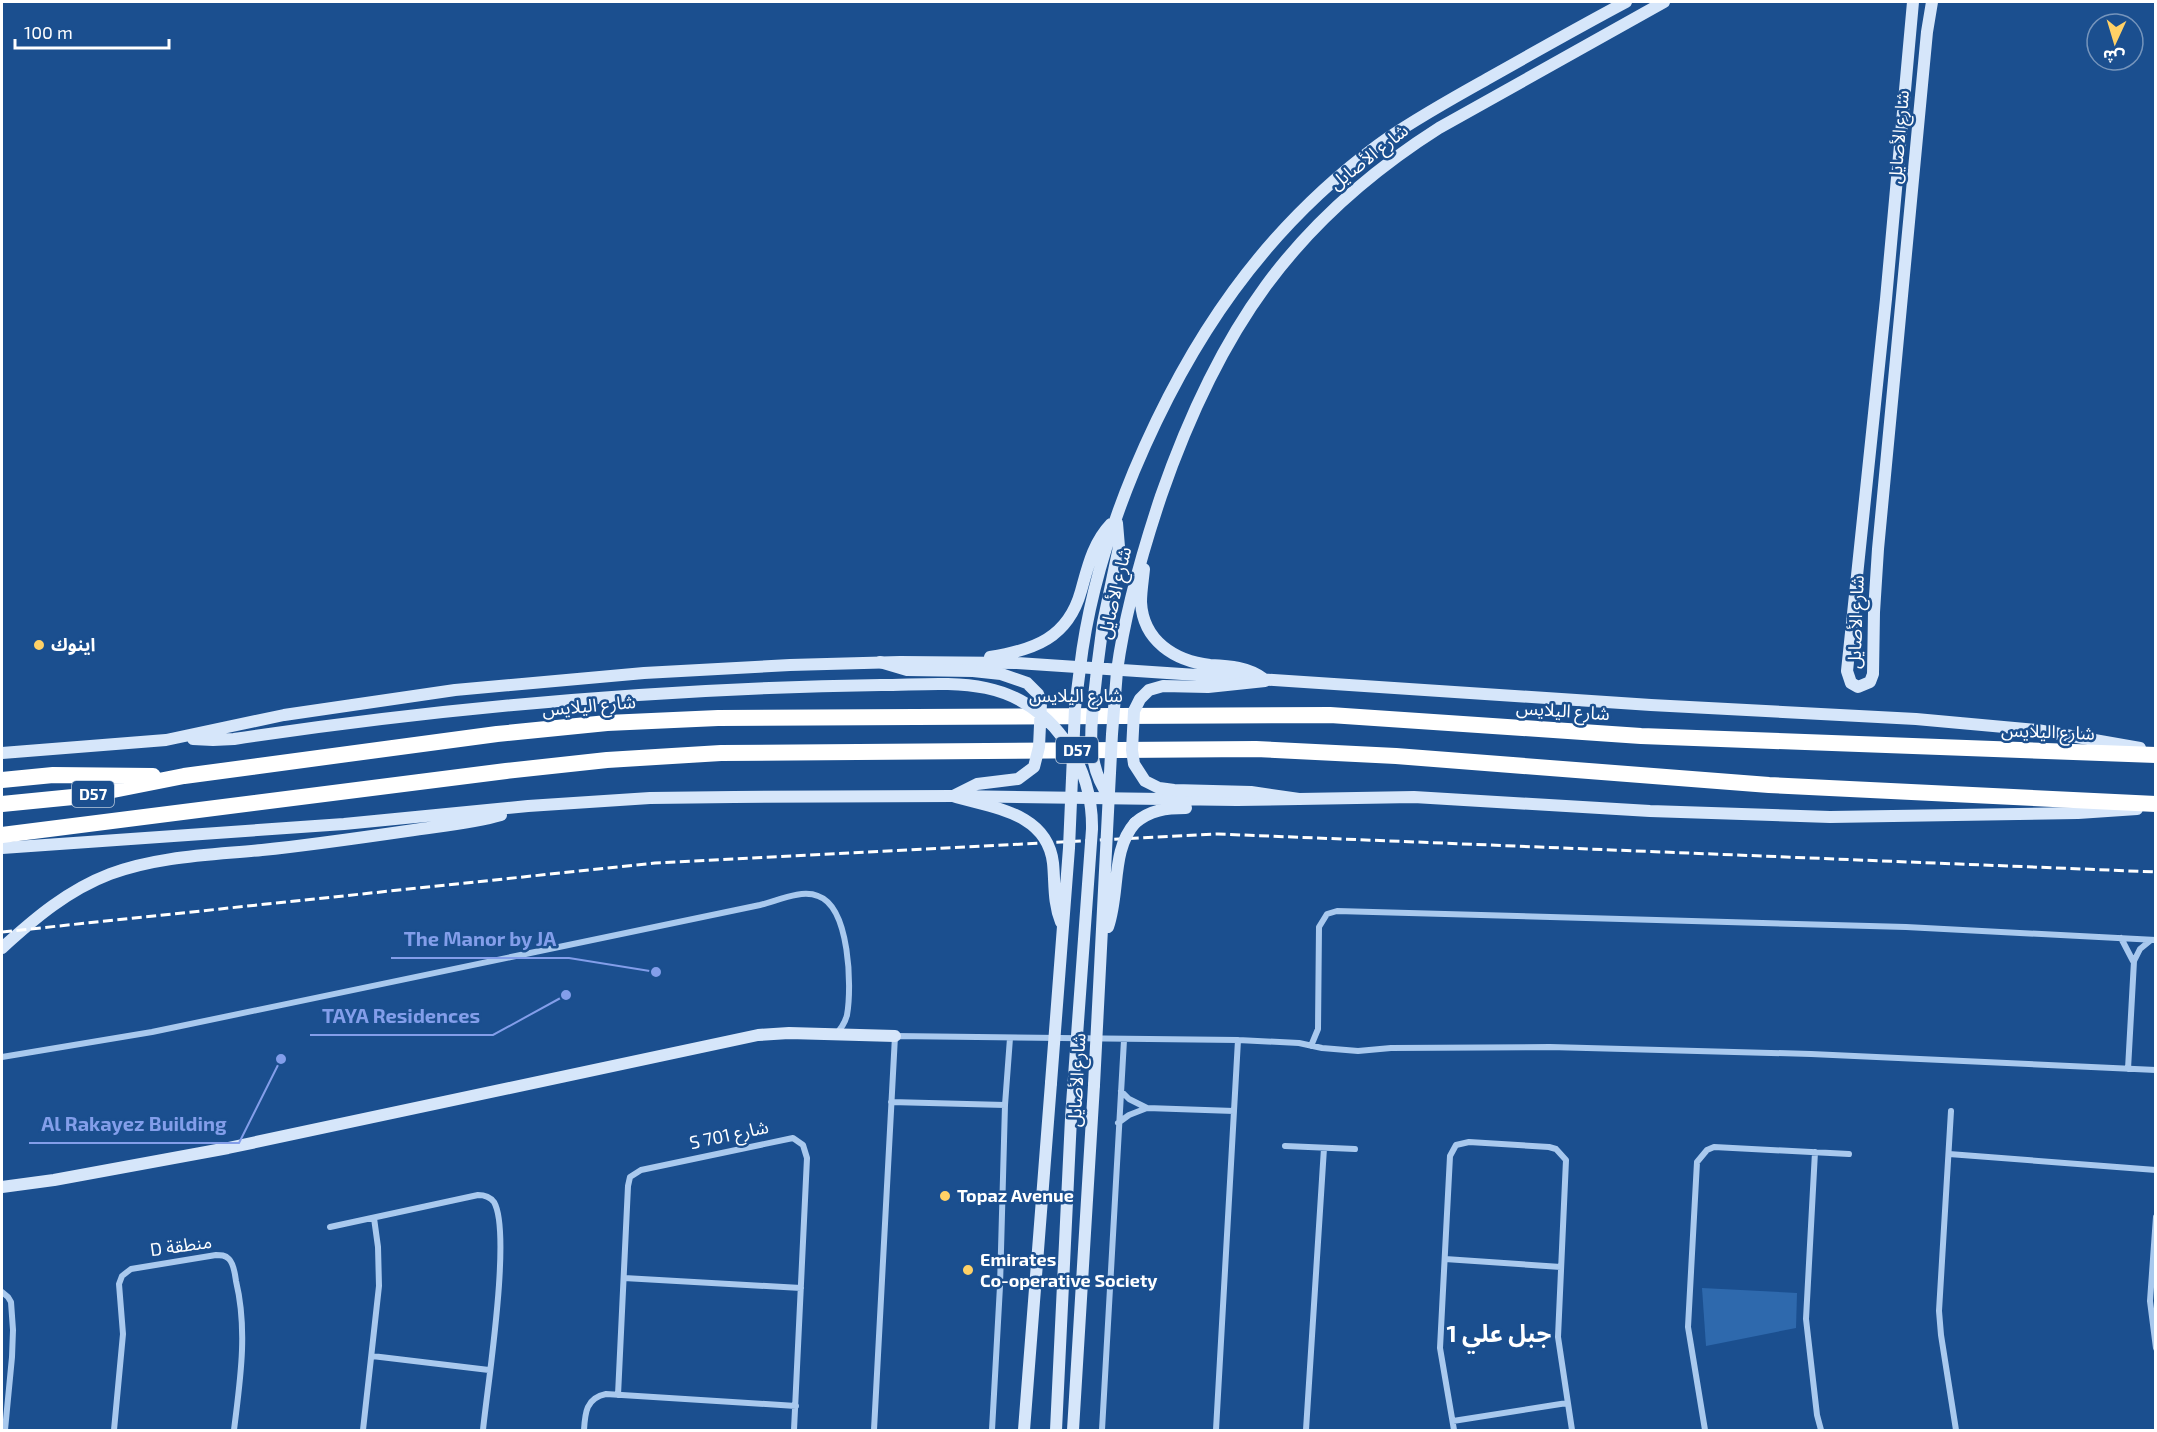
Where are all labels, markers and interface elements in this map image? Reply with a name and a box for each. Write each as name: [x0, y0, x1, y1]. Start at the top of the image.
scale bar: [15, 12, 170, 50]
north arrow: [2085, 12, 2145, 72]
text: 100 m: [24, 21, 73, 43]
text: ش: [2102, 46, 2126, 68]
street label: شارع الأصايل: [1883, 89, 1917, 185]
street label: شارع الأصايل: [1325, 119, 1415, 197]
street label: شارع الأصايل: [1093, 545, 1139, 642]
street label: شارع الأصايل: [1842, 575, 1872, 669]
place label: اينوك: [51, 633, 95, 655]
marker: اينوك: [32, 638, 46, 652]
street label: شارع اليلايس: [1029, 684, 1123, 710]
street label: شارع اليلايس: [541, 690, 637, 724]
street label: شارع اليلايس: [1515, 696, 1611, 728]
street label: شارع اليلايس: [2001, 718, 2095, 748]
road number: D57: [1056, 737, 1098, 763]
road number: D57: [72, 781, 114, 807]
callout: The Manor by JA: [391, 920, 569, 958]
text: The Manor by JA: [404, 926, 557, 951]
callout: TAYA Residences: [310, 997, 493, 1035]
text: TAYA Residences: [322, 1003, 480, 1027]
street label: شارع الأصايل: [1063, 1032, 1093, 1128]
callout: Al Rakayez Building: [29, 1105, 239, 1143]
text: Al Rakayez Building: [41, 1111, 227, 1136]
street label: S 701 شارع: [687, 1115, 771, 1157]
place label: Topaz Avenue: [957, 1184, 1074, 1206]
marker: Topaz Avenue: [938, 1189, 952, 1203]
street label: D منطقة: [149, 1230, 213, 1260]
place label: Emirates Co-operative Society: [980, 1248, 1158, 1291]
marker: Emirates Co-operative Society: [961, 1263, 975, 1277]
district label: جبل علي 1: [1447, 1318, 1551, 1354]

